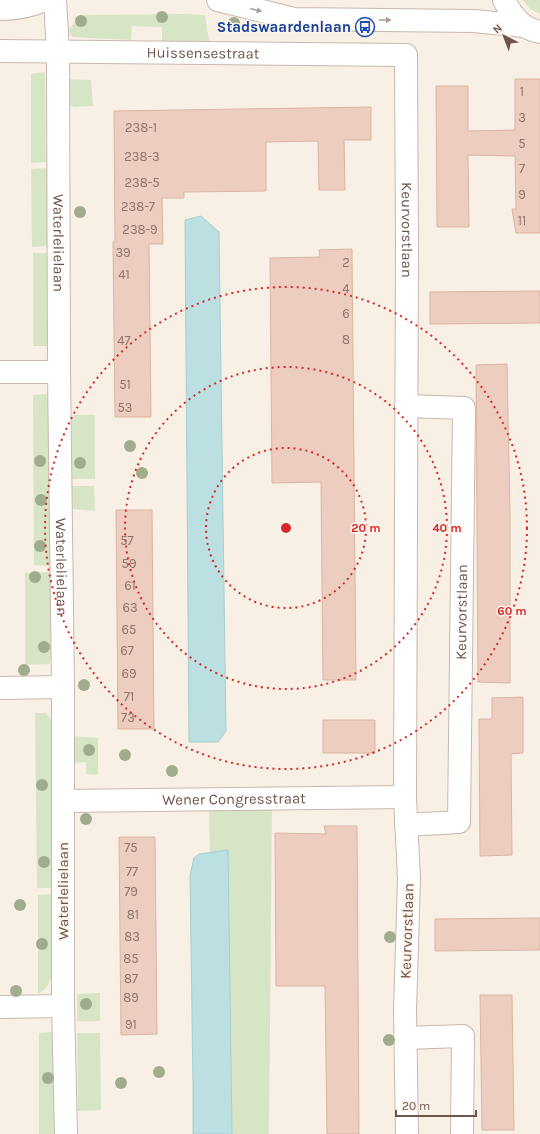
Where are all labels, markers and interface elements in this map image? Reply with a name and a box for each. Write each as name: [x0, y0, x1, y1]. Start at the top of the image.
one-way arrow: [250, 7, 262, 13]
bus stop icon: Stadswaardenlaan: [354, 16, 376, 38]
north arrow: [484, 16, 524, 56]
one-way arrow: [379, 17, 392, 23]
place label: Stadswaardenlaan: [217, 18, 351, 36]
text: N: [490, 21, 505, 36]
street label: Huissensestraat: [146, 43, 260, 63]
house number: 1: [520, 84, 524, 99]
house number: 3: [518, 110, 526, 125]
house number: 238-1: [125, 120, 157, 135]
house number: 5: [518, 136, 526, 151]
house number: 238-3: [124, 149, 160, 164]
house number: 7: [519, 161, 525, 176]
house number: 238-5: [124, 175, 160, 190]
street label: Keurvorstlaan: [398, 182, 416, 278]
house number: 9: [518, 187, 526, 202]
street label: Waterlelielaan: [49, 194, 68, 292]
house number: 238-7: [121, 199, 155, 214]
house number: 11: [518, 213, 526, 228]
house number: 238-9: [122, 222, 158, 237]
house number: 39: [115, 245, 131, 260]
house number: 2: [342, 255, 350, 270]
house number: 41: [118, 267, 130, 282]
house number: 4: [342, 281, 350, 296]
house number: 6: [342, 306, 350, 321]
house number: 8: [342, 332, 350, 347]
house number: 47: [117, 333, 131, 348]
house number: 51: [119, 377, 131, 392]
house number: 53: [117, 400, 133, 415]
street label: Waterlelielaan: [52, 518, 71, 616]
centre of rings: [279, 521, 293, 535]
text: 20 m: [351, 521, 381, 535]
text: 40 m: [432, 521, 462, 535]
house number: 57: [120, 533, 134, 548]
house number: 59: [122, 556, 136, 571]
street label: Keurvorstlaan: [452, 564, 471, 660]
house number: 61: [124, 578, 136, 593]
house number: 63: [122, 600, 138, 615]
text: 60 m: [497, 604, 527, 618]
house number: 65: [122, 622, 136, 637]
house number: 67: [120, 643, 134, 658]
house number: 69: [122, 666, 136, 681]
house number: 71: [124, 689, 134, 704]
house number: 73: [121, 710, 135, 725]
street label: Wener Congresstraat: [162, 789, 306, 809]
house number: 75: [124, 840, 138, 855]
street label: Waterlelielaan: [54, 842, 72, 940]
house number: 77: [126, 864, 138, 879]
street label: Keurvorstlaan: [396, 883, 418, 979]
house number: 79: [124, 884, 138, 899]
house number: 81: [127, 907, 139, 922]
house number: 83: [124, 929, 140, 944]
house number: 85: [123, 951, 139, 966]
house number: 87: [124, 971, 138, 986]
house number: 89: [123, 990, 139, 1005]
house number: 91: [125, 1017, 137, 1032]
scale bar: [396, 1092, 476, 1118]
text: 20 m: [402, 1099, 430, 1113]

